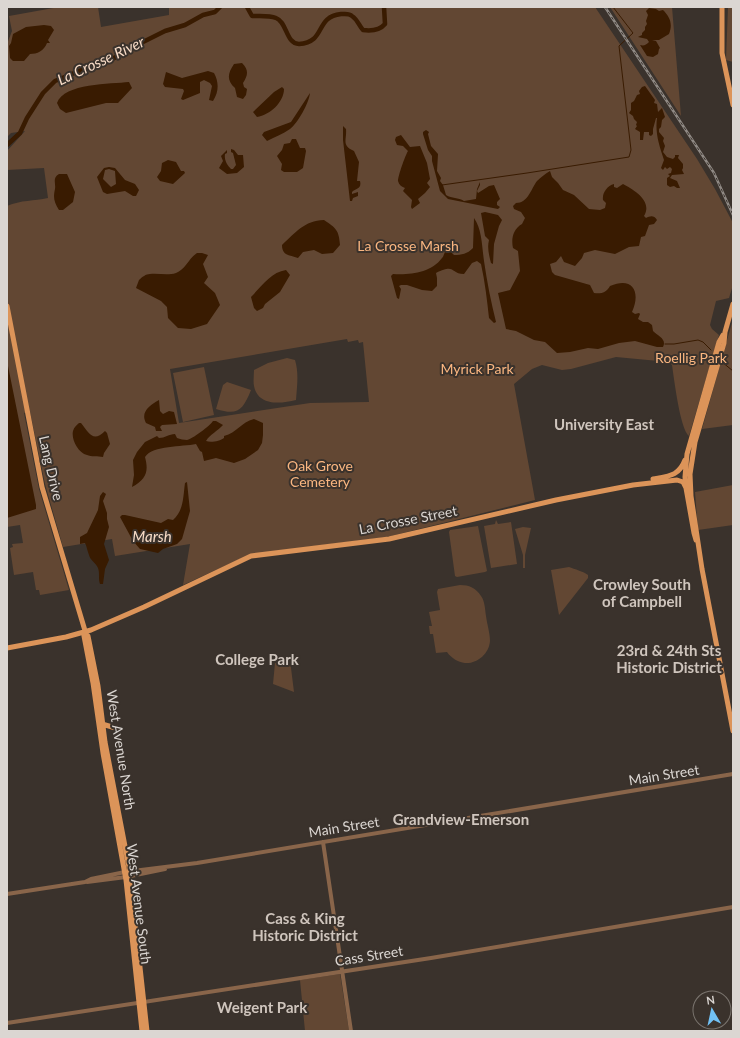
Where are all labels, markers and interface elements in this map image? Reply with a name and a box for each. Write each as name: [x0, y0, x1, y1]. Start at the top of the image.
water label: La Crosse River: [54, 32, 148, 88]
park label: La Crosse Marsh: [357, 237, 459, 254]
park label: Roellig Park: [655, 349, 728, 366]
park label: Myrick Park: [440, 360, 515, 377]
district label: University East: [554, 415, 654, 433]
street label: Lang Drive: [36, 434, 67, 502]
park label: Oak Grove Cemetery: [287, 457, 353, 490]
street label: La Crosse Street: [357, 502, 458, 537]
water label: Marsh: [132, 527, 172, 545]
district label: Crowley South of Campbell: [593, 575, 691, 610]
district label: 23rd & 24th Sts Historic District: [616, 641, 722, 676]
district label: College Park: [215, 650, 300, 668]
street label: West Avenue North: [104, 689, 139, 811]
street label: Main Street: [627, 761, 700, 788]
district label: Grandview-Emerson: [393, 810, 529, 828]
street label: Main Street: [307, 813, 380, 840]
street label: West Avenue South: [124, 843, 155, 965]
district label: Cass & King Historic District: [252, 909, 358, 944]
street label: Cass Street: [334, 942, 404, 969]
north arrow: [692, 990, 732, 1030]
text: N: [705, 993, 716, 1007]
district label: Weigent Park: [217, 998, 308, 1016]

